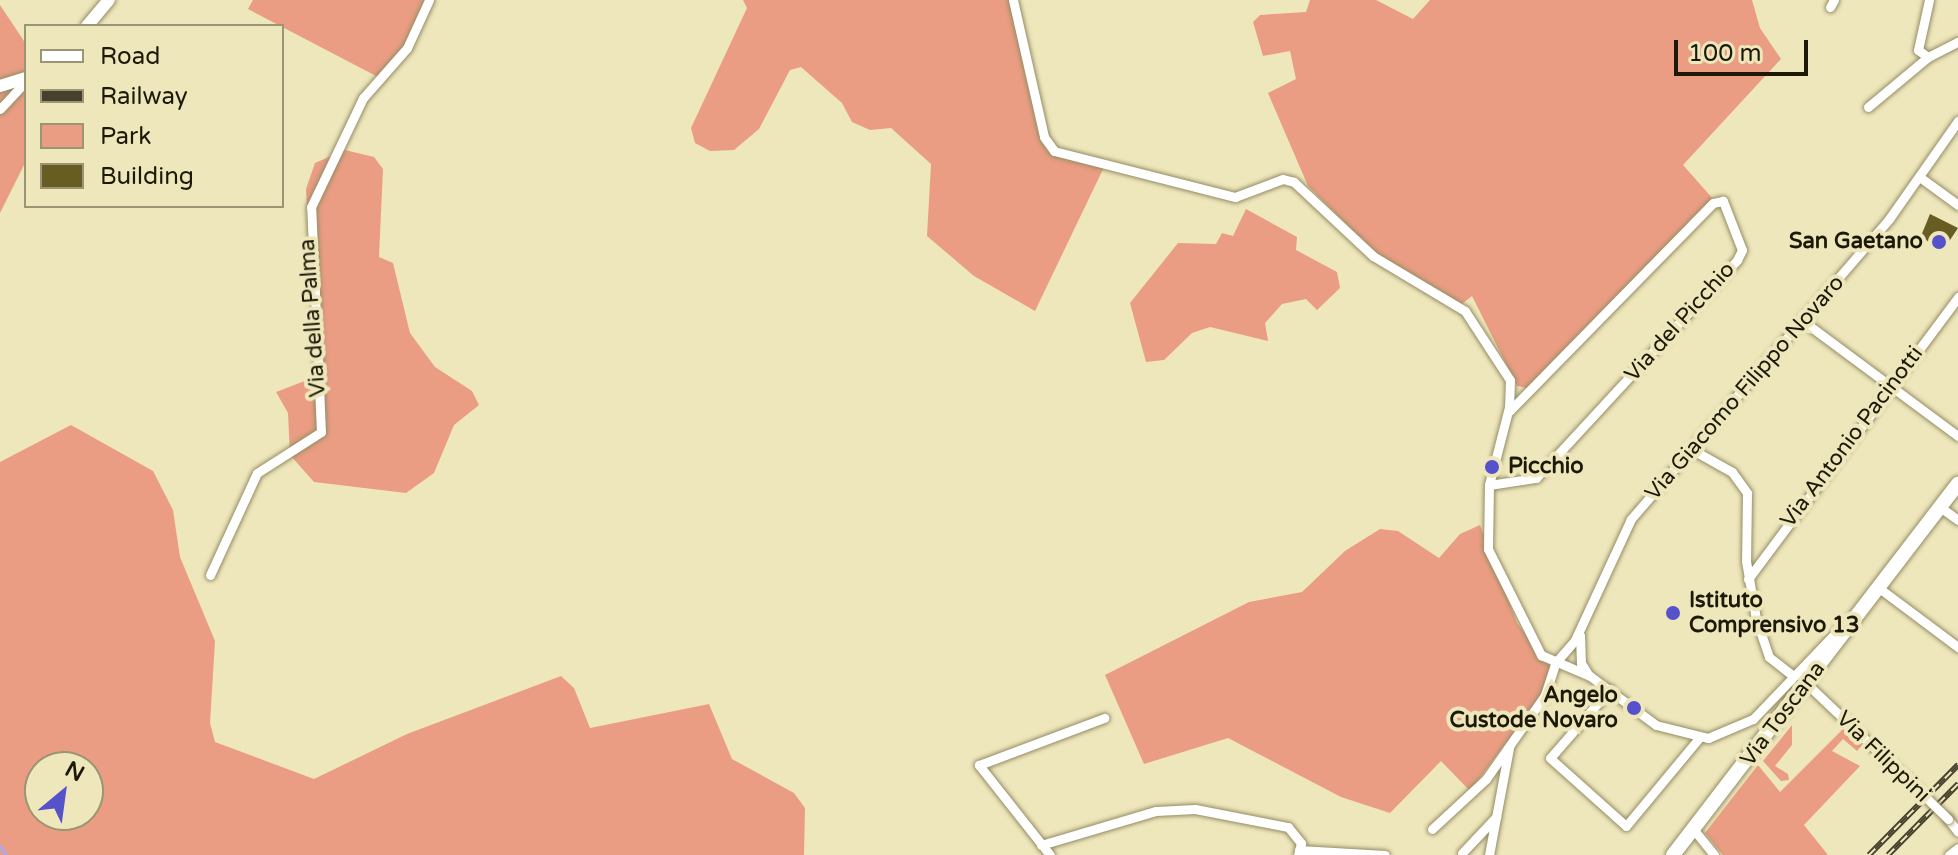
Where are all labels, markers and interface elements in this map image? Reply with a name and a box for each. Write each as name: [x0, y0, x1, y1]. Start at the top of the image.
legend: [24, 24, 284, 208]
scale bar: [1678, 24, 1812, 74]
text: 100 m: [1688, 39, 1762, 68]
text: Road: [100, 42, 160, 71]
text: Railway: [100, 82, 188, 111]
text: Park: [100, 122, 151, 151]
text: Building: [100, 162, 194, 191]
place label: San Gaetano: [1789, 229, 1923, 255]
marker: San Gaetano: [1930, 233, 1948, 251]
street label: Via della Palma: [294, 238, 332, 398]
street label: Via del Picchio: [1619, 257, 1741, 387]
street label: Via Giacomo Filippo Novaro: [1640, 270, 1850, 506]
street label: Via Antonio Pacinotti: [1775, 341, 1929, 533]
place label: Picchio: [1508, 454, 1584, 480]
marker: Picchio: [1483, 458, 1501, 476]
place label: Istituto Comprensivo 13: [1689, 587, 1860, 638]
marker: Istituto Comprensivo 13: [1664, 604, 1682, 622]
street label: Via Toscana: [1735, 656, 1831, 772]
place label: Angelo Custode Novaro: [1449, 682, 1618, 734]
marker: Angelo Custode Novaro: [1625, 699, 1643, 717]
street label: Via Filippini: [1831, 706, 1935, 808]
north arrow: [24, 751, 104, 831]
text: N: [61, 756, 89, 787]

